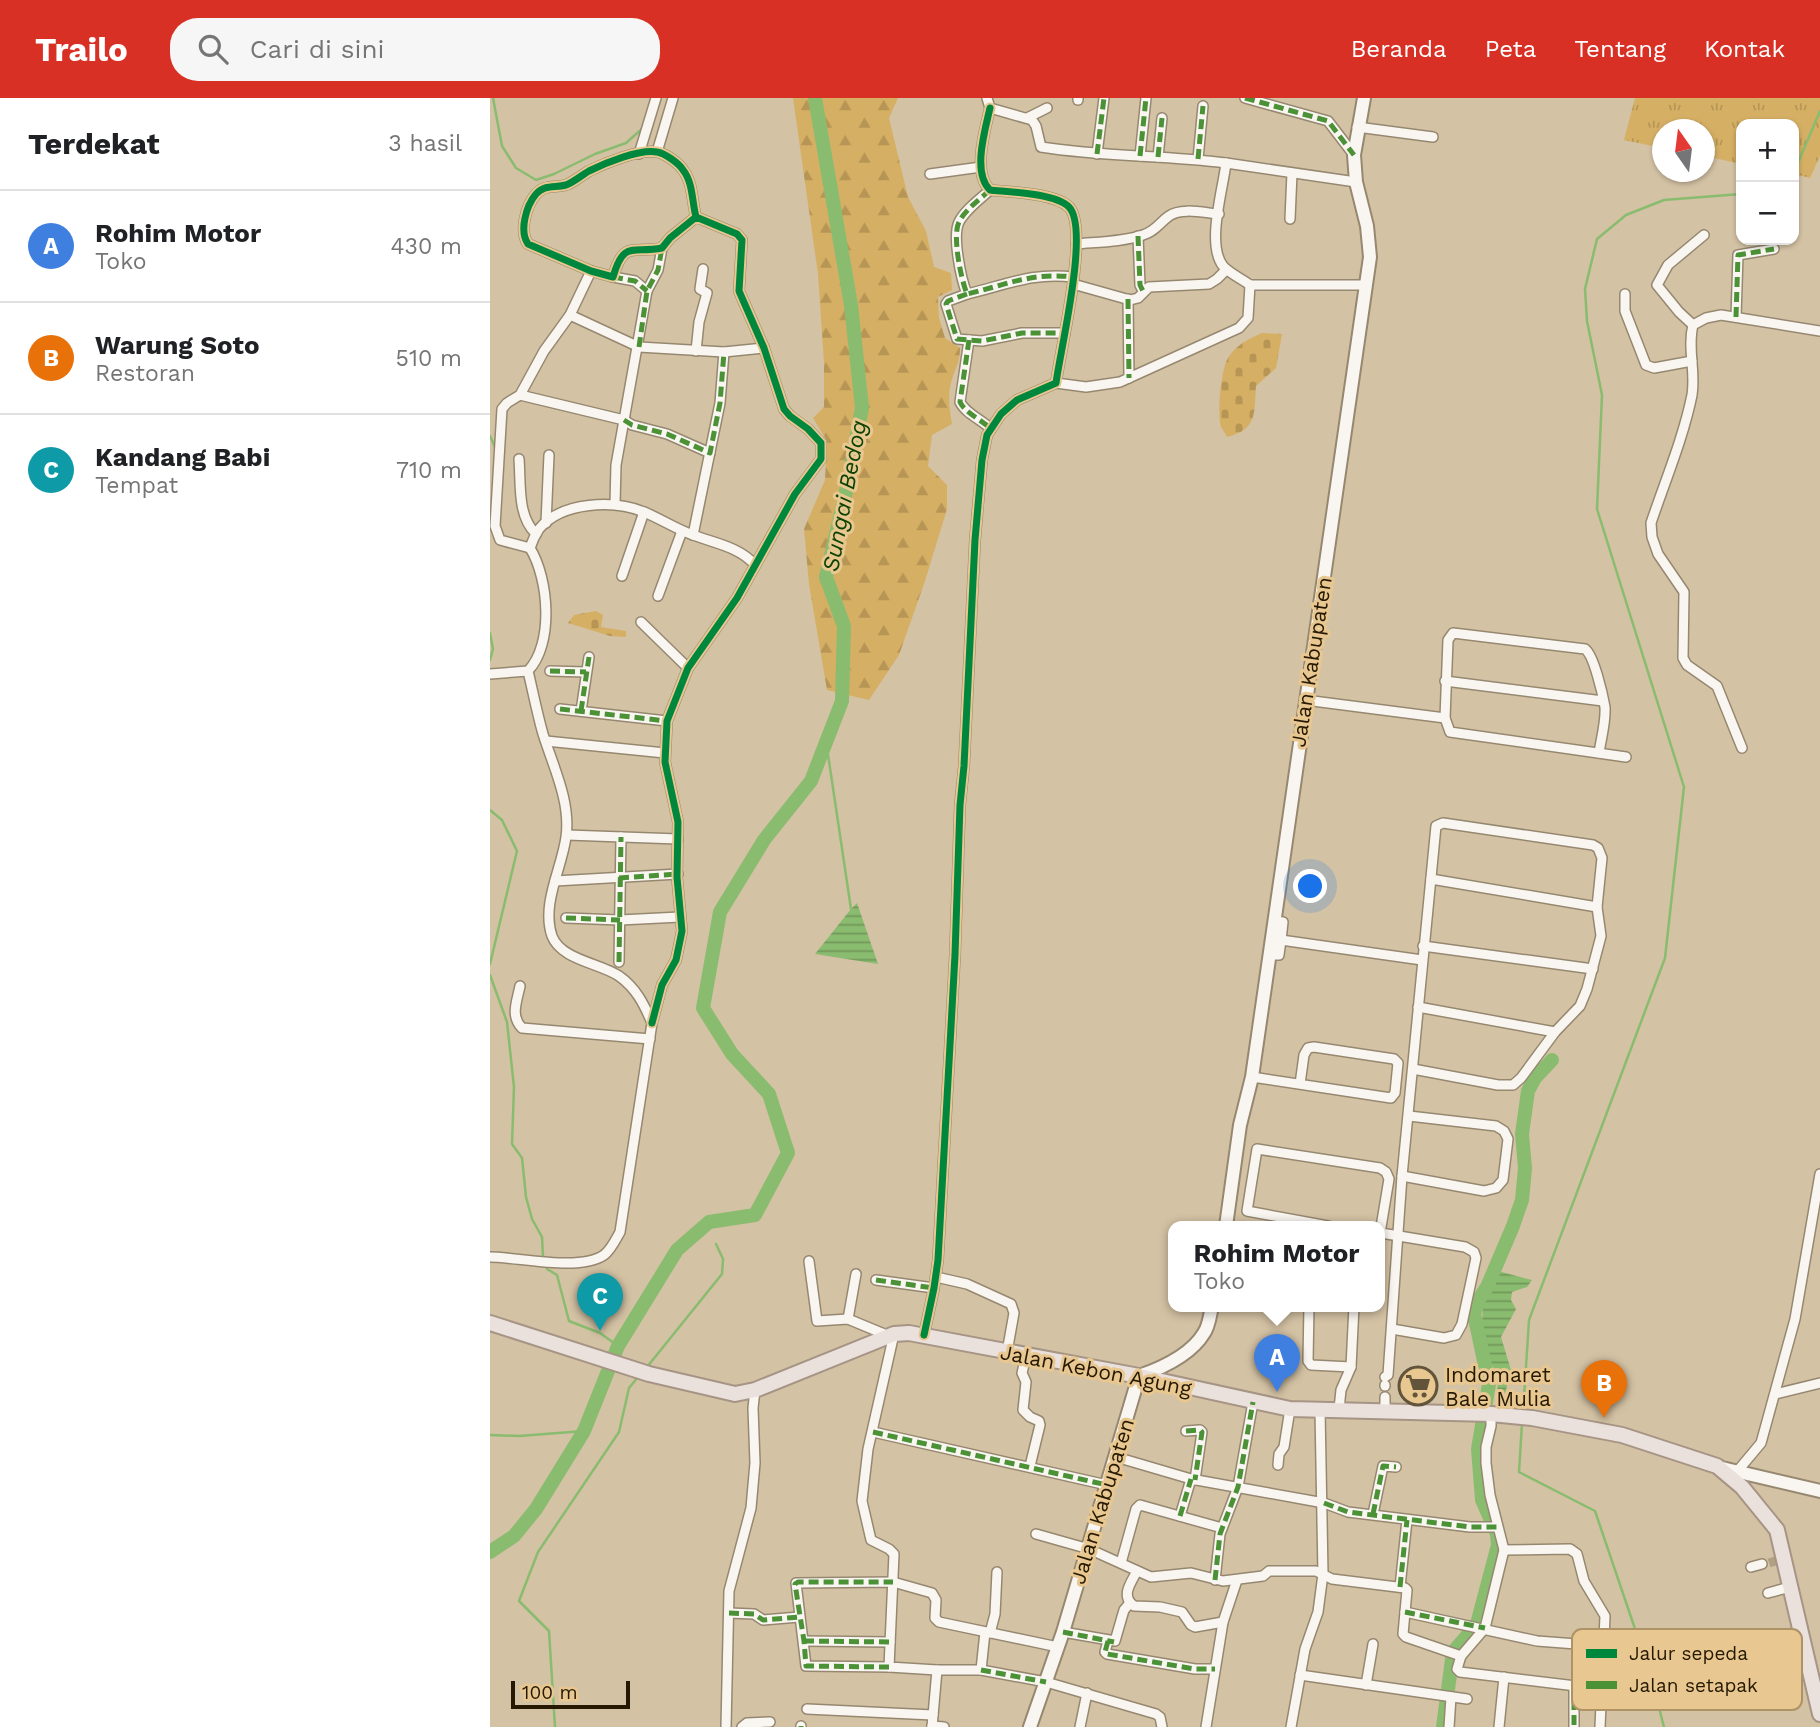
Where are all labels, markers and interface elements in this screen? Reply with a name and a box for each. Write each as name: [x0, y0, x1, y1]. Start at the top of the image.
search box: [170, 18, 660, 81]
text: Trailo: [35, 30, 128, 69]
icon: search: [194, 30, 232, 68]
text: Cari di sini: [250, 34, 384, 64]
text: Beranda: [1351, 35, 1447, 63]
text: Peta: [1485, 35, 1536, 63]
text: Tentang: [1574, 35, 1666, 63]
text: Kontak: [1704, 35, 1785, 63]
north arrow: [1652, 119, 1715, 182]
map controls: [1736, 119, 1799, 245]
button: +: [1736, 119, 1799, 182]
text: Terdekat: [28, 126, 160, 161]
text: 3 hasil: [388, 130, 462, 157]
button: −: [1736, 182, 1799, 245]
text: Rohim Motor: [95, 218, 261, 248]
text: A: [43, 233, 59, 260]
text: 430 m: [390, 233, 462, 260]
text: Toko: [95, 248, 147, 275]
text: Warung Soto: [95, 330, 260, 360]
text: B: [43, 345, 59, 372]
text: 510 m: [396, 345, 462, 372]
text: Restoran: [95, 360, 195, 387]
water label: Sungai Bedog: [817, 418, 873, 574]
text: Kandang Babi: [95, 442, 270, 472]
text: C: [43, 457, 59, 484]
text: 710 m: [396, 457, 462, 484]
text: Tempat: [95, 472, 178, 499]
street label: Jalan Kabupaten: [1285, 575, 1337, 749]
your location: [1293, 869, 1327, 903]
popup: [1168, 1221, 1385, 1312]
text: Rohim Motor: [1193, 1238, 1360, 1268]
text: Toko: [1193, 1268, 1245, 1295]
pin: C: [577, 1273, 623, 1331]
pin: A: [1254, 1334, 1300, 1392]
street label: Jalan Kebon Agung: [998, 1339, 1194, 1401]
pin: B: [1581, 1360, 1627, 1418]
place label: Indomaret Bale Mulia: [1445, 1362, 1551, 1411]
supermarket icon: Indomaret Bale Mulia: [1397, 1365, 1439, 1407]
street label: Jalan Kabupaten: [1065, 1415, 1139, 1587]
legend: [1572, 1629, 1802, 1710]
text: Jalur sepeda: [1629, 1642, 1748, 1665]
text: Jalan setapak: [1629, 1674, 1758, 1697]
scale bar: [511, 1678, 630, 1710]
text: 100 m: [522, 1681, 578, 1704]

